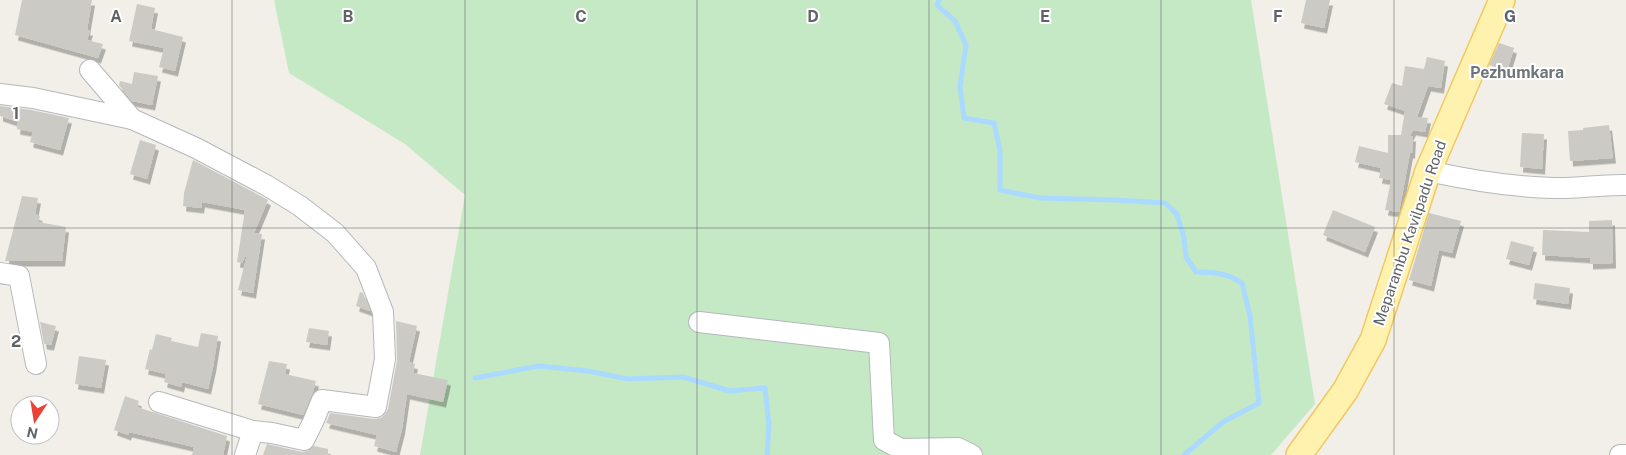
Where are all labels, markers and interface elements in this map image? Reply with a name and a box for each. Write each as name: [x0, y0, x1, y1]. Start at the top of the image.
text: A: [110, 7, 122, 26]
text: B: [343, 7, 354, 26]
text: C: [575, 7, 587, 26]
text: D: [807, 7, 819, 26]
text: E: [1040, 7, 1050, 26]
text: F: [1273, 7, 1283, 26]
text: G: [1504, 7, 1516, 26]
district label: Pezhumkara: [1470, 63, 1564, 82]
text: 1: [13, 104, 19, 123]
street label: Meparambu Kavilpadu Road: [1370, 138, 1449, 328]
text: 2: [11, 332, 21, 351]
north arrow: [10, 395, 60, 445]
text: N: [25, 424, 39, 442]

